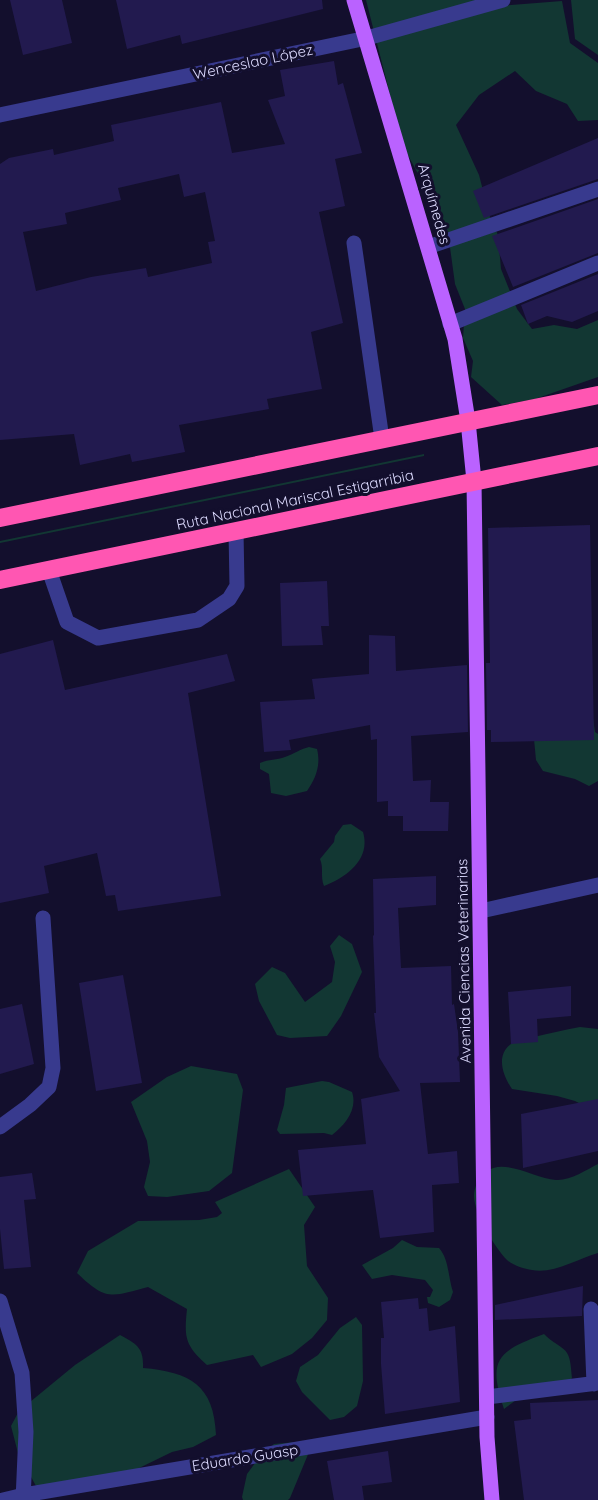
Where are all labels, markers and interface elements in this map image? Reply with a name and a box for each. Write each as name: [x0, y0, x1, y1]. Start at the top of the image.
street label: Wenceslao López: [191, 40, 315, 84]
street label: Arquímedes: [414, 161, 455, 246]
street label: Ruta Nacional Mariscal Estigarribia: [174, 465, 415, 534]
street label: Avenida Ciencias Veterinarias: [452, 859, 475, 1063]
street label: Eduardo Guasp: [190, 1440, 299, 1475]

